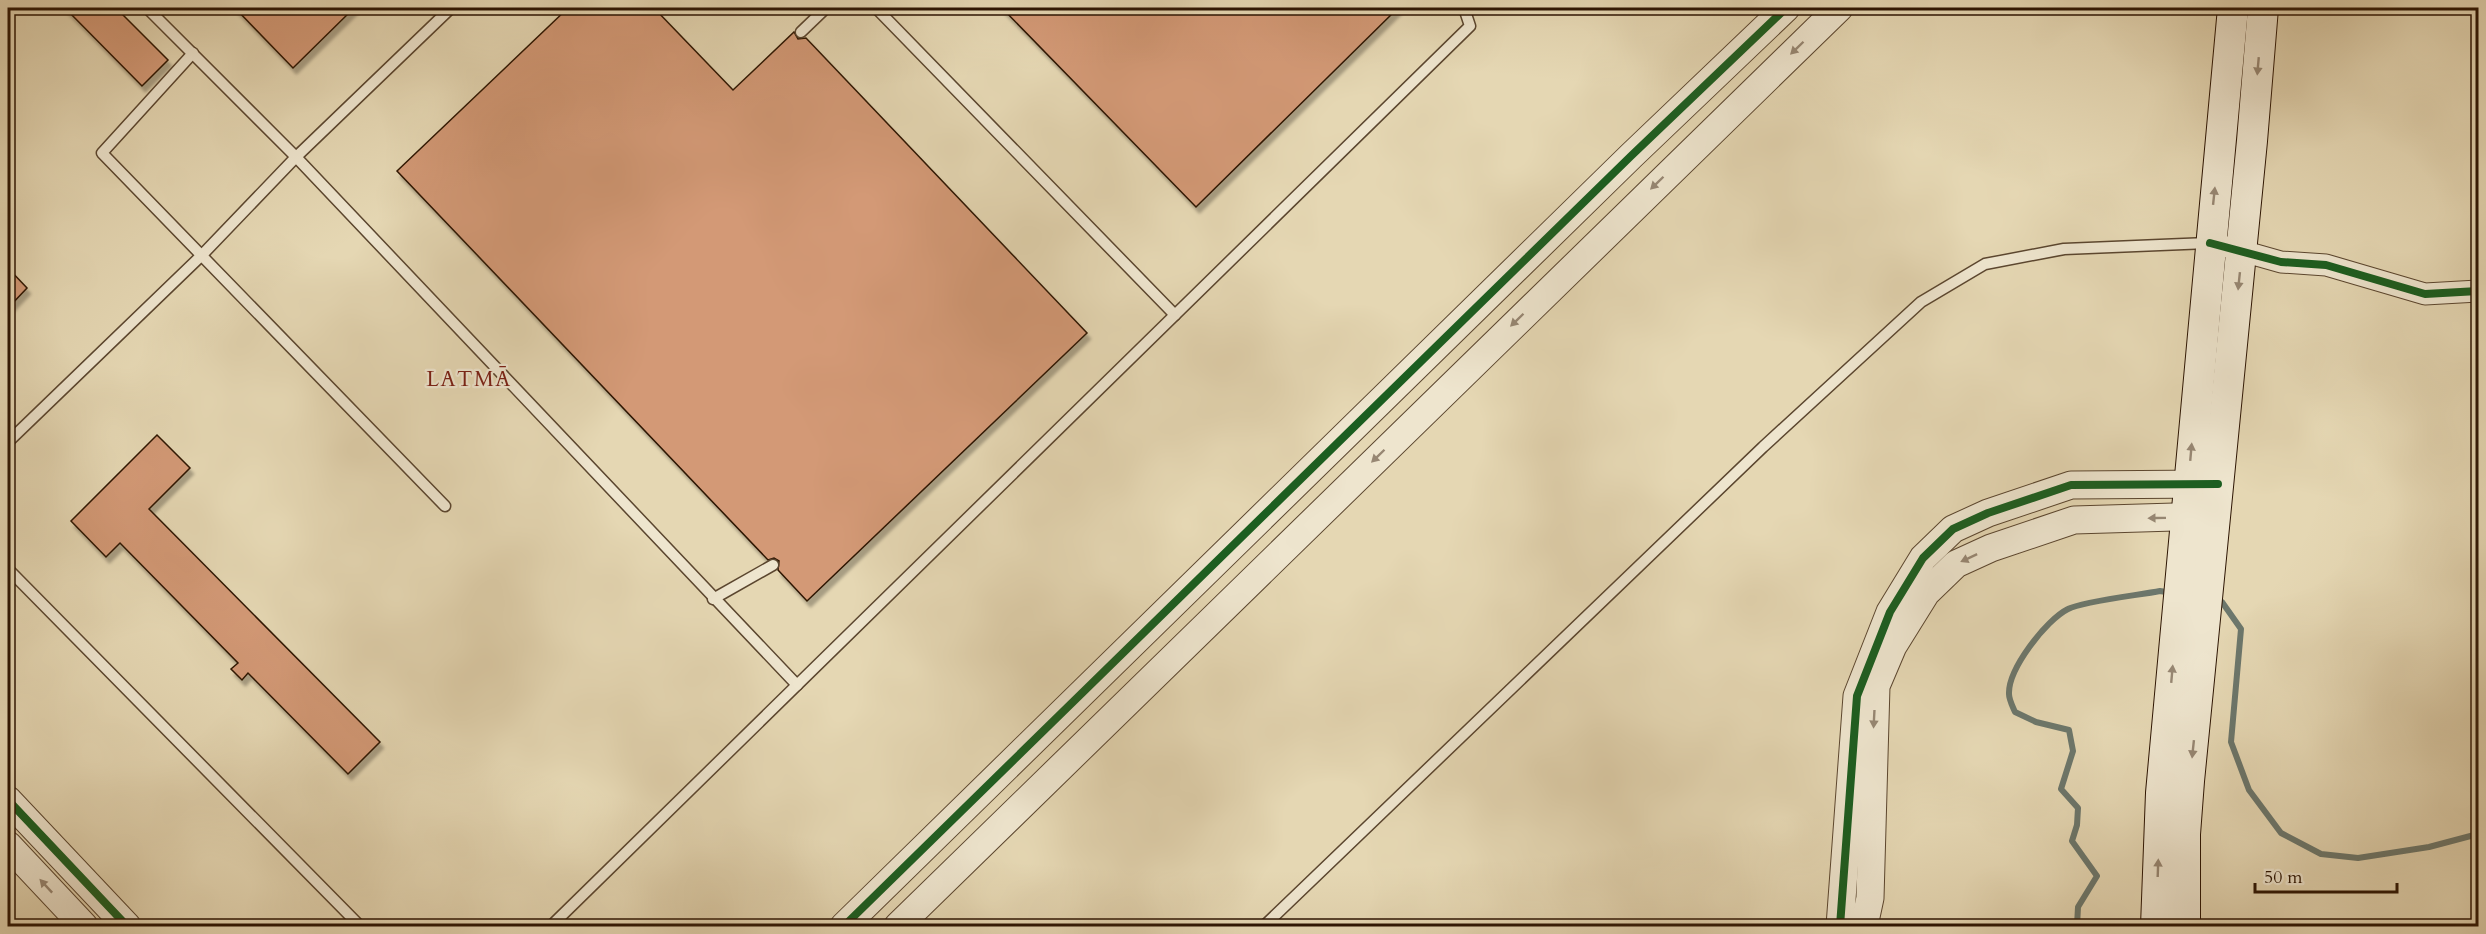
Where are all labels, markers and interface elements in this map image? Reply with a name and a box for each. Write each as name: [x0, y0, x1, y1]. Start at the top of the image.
one-way arrow: [1790, 41, 1805, 55]
one-way arrow: [2254, 56, 2263, 75]
one-way arrow: [1650, 176, 1664, 190]
one-way arrow: [2209, 186, 2219, 205]
one-way arrow: [2234, 271, 2243, 290]
one-way arrow: [1511, 312, 1525, 326]
district label: LATMĀ: [426, 365, 512, 394]
one-way arrow: [2186, 443, 2196, 462]
one-way arrow: [1372, 449, 1386, 463]
one-way arrow: [2147, 513, 2166, 522]
one-way arrow: [1960, 554, 1977, 563]
one-way arrow: [2167, 664, 2177, 683]
one-way arrow: [1870, 710, 1879, 729]
one-way arrow: [2188, 740, 2197, 759]
scale bar: [2255, 856, 2398, 894]
one-way arrow: [2153, 859, 2163, 878]
text: 50 m: [2264, 865, 2303, 890]
one-way arrow: [40, 879, 53, 894]

